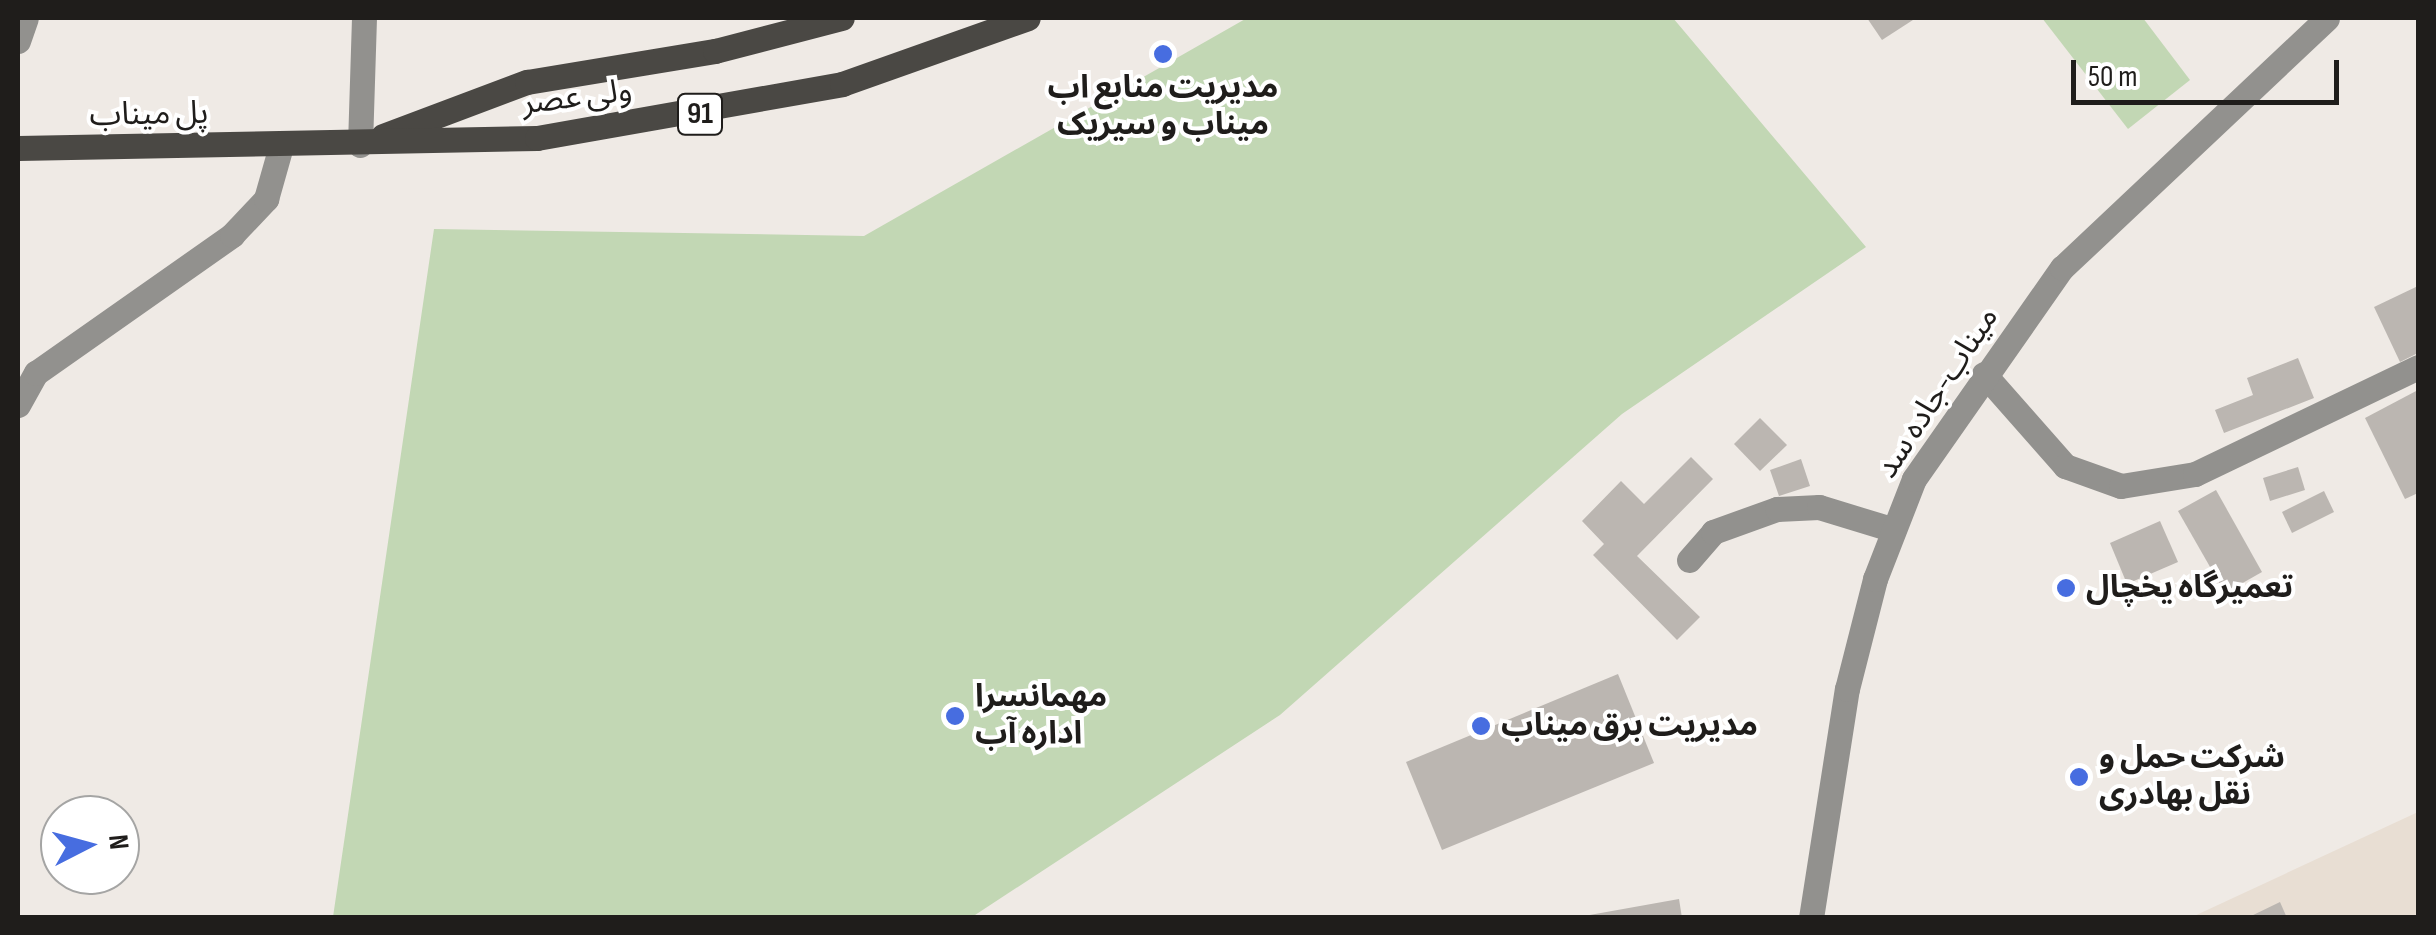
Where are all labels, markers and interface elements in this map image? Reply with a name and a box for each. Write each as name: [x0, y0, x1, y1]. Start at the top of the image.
scale bar: [2076, 40, 2344, 102]
marker: مدیریت منابع اب میناب و سیریک: [1152, 43, 1174, 65]
text: 50 m: [2088, 59, 2137, 95]
place label: مدیریت منابع اب میناب و سیریک: [1048, 70, 1278, 145]
street label: ولی عصر: [520, 72, 634, 124]
road number: 91: [675, 89, 725, 139]
street label: پل میناب: [89, 95, 209, 135]
street label: میناب-جاده سد: [1868, 300, 2008, 486]
place label: تعمیرگاه یخچال: [2086, 569, 2293, 607]
marker: تعمیرگاه یخچال: [2055, 577, 2077, 599]
place label: مهمانسرا اداره آب: [975, 679, 1107, 754]
marker: مهمانسرا اداره آب: [944, 705, 966, 727]
place label: مدیریت برق میناب: [1501, 707, 1758, 745]
marker: مدیریت برق میناب: [1470, 715, 1492, 737]
place label: شرکت حمل و نقل بهادری: [2099, 740, 2285, 815]
marker: شرکت حمل و نقل بهادری: [2068, 766, 2090, 788]
north arrow: [40, 795, 140, 895]
text: N: [101, 833, 136, 851]

